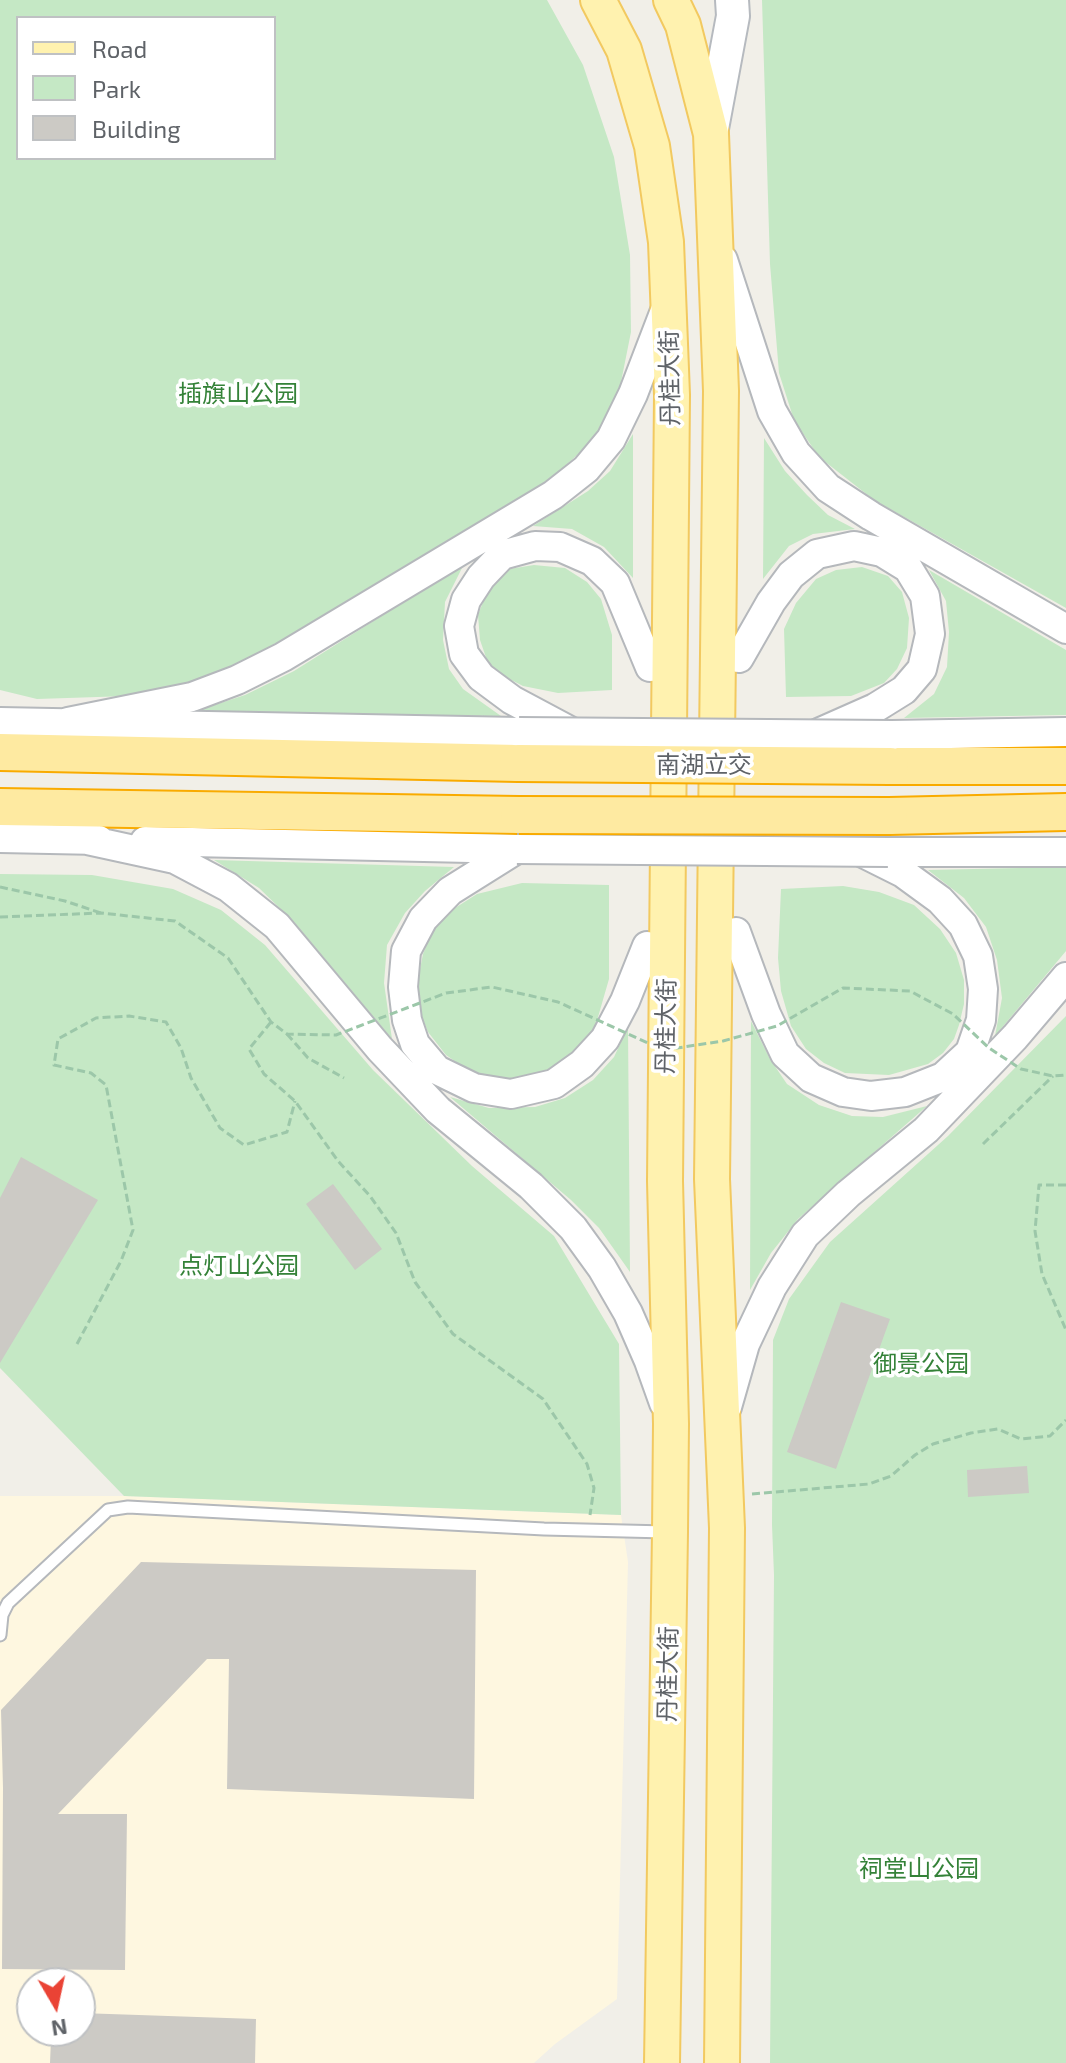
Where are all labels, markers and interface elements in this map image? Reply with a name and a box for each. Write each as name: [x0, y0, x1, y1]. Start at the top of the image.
legend: [16, 16, 276, 160]
text: Road: [92, 34, 147, 63]
text: Park: [92, 74, 141, 103]
text: Building: [92, 114, 181, 143]
street label: 丹桂大街: [655, 330, 685, 426]
park label: 插旗山公园: [178, 380, 298, 408]
street label: 南湖立交: [656, 751, 752, 779]
street label: 丹桂大街: [651, 978, 681, 1074]
park label: 点灯山公园: [179, 1252, 299, 1280]
park label: 御景公园: [873, 1350, 969, 1378]
street label: 丹桂大街: [653, 1626, 683, 1722]
park label: 祠堂山公园: [859, 1855, 979, 1883]
north arrow: [16, 1967, 96, 2047]
text: N: [50, 2015, 69, 2043]

